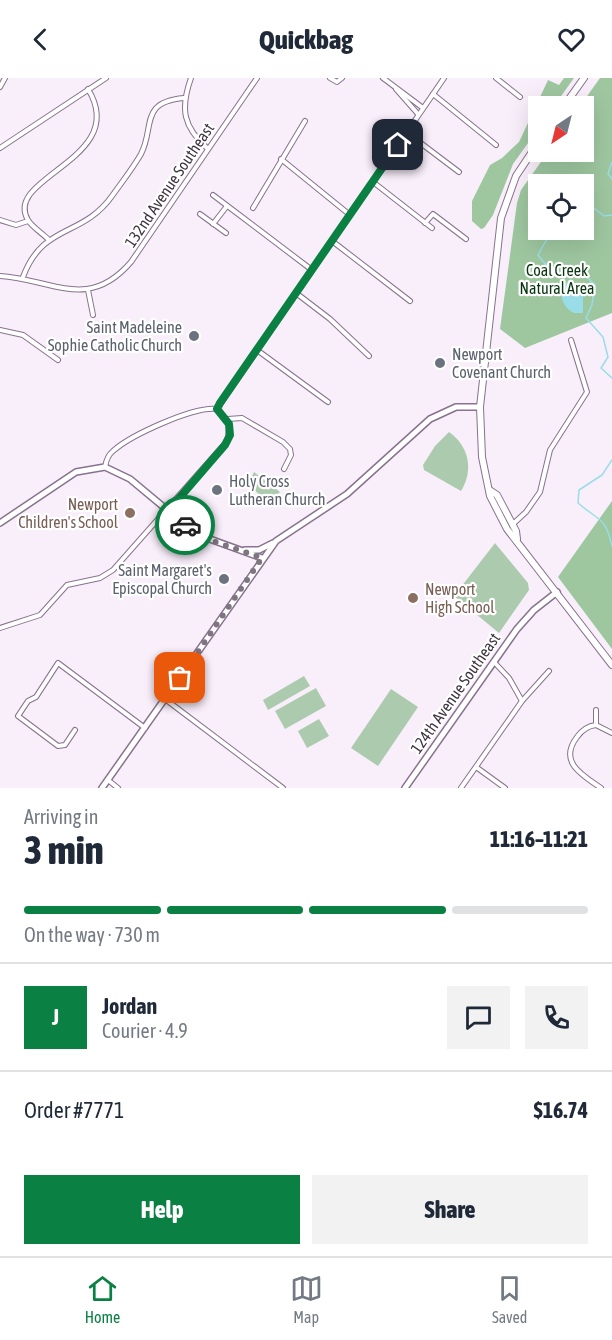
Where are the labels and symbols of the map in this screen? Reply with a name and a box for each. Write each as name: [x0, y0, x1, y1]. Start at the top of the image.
north arrow: [528, 96, 594, 162]
street label: 132nd Avenue Southeast: [121, 119, 217, 251]
pin: [372, 119, 423, 170]
park label: Coal Creek Natural Area: [520, 261, 594, 297]
place label: Saint Madeleine Sophie Catholic Church: [48, 318, 182, 355]
marker: Saint Madeleine Sophie Catholic Church: [187, 329, 201, 343]
place label: Newport Covenant Church: [452, 345, 551, 381]
marker: Newport Covenant Church: [433, 356, 447, 370]
place label: Holy Cross Lutheran Church: [229, 472, 325, 508]
marker: Holy Cross Lutheran Church: [210, 483, 224, 497]
place label: Newport Children's School: [18, 495, 119, 531]
courier: [155, 495, 215, 555]
marker: Newport Children's School: [123, 506, 137, 520]
place label: Saint Margaret's Episcopal Church: [112, 561, 212, 598]
marker: Saint Margaret's Episcopal Church: [217, 572, 231, 586]
place label: Newport High School: [425, 580, 495, 617]
marker: Newport High School: [406, 591, 420, 605]
street label: 124th Avenue Southeast: [407, 629, 504, 757]
pin: [154, 652, 205, 703]

